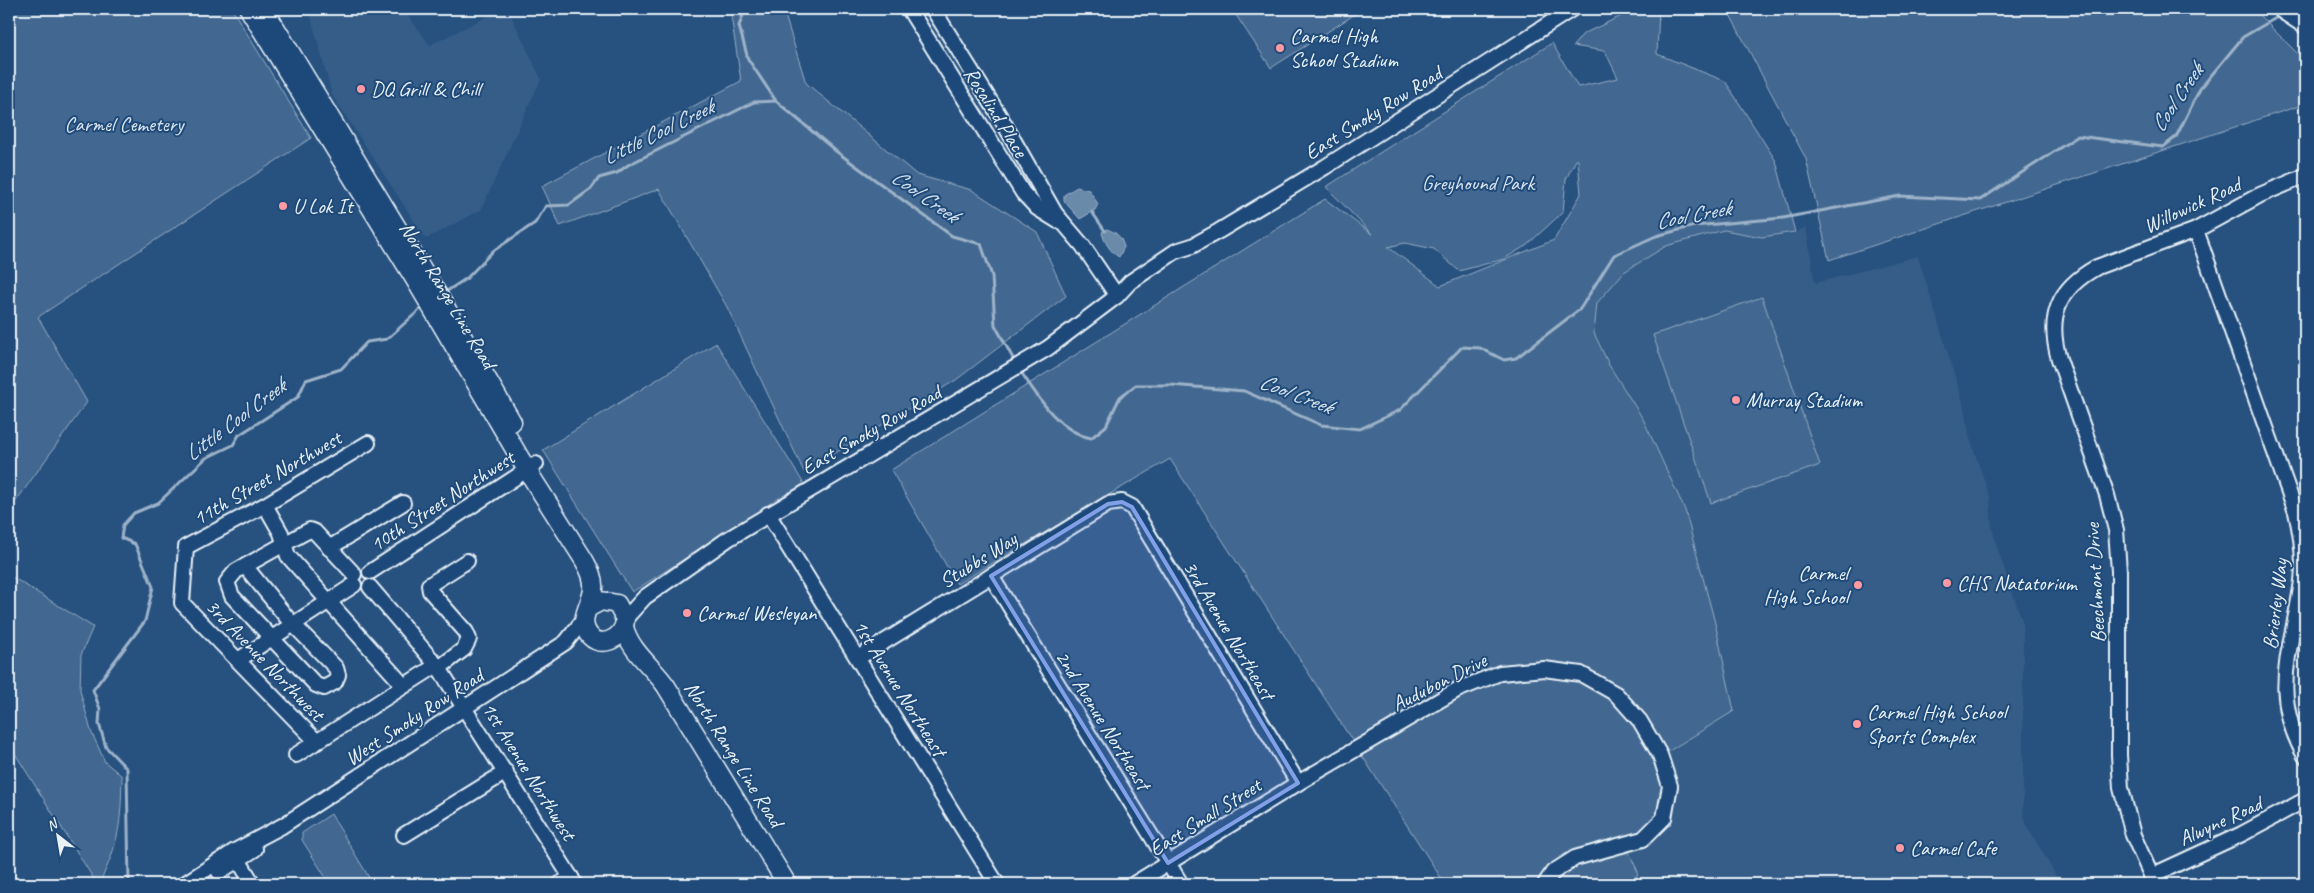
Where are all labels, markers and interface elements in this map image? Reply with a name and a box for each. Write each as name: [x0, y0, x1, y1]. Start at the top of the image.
place label: Carmel High School Stadium: [1290, 23, 1399, 73]
marker: Carmel High School Stadium: [1274, 42, 1286, 54]
water label: Cool Creek: [2144, 55, 2212, 137]
street label: East Smoky Row Road: [1300, 58, 1450, 166]
street label: Rosalind Place: [958, 62, 1035, 163]
place label: DQ Grill & Chill: [371, 76, 484, 102]
marker: DQ Grill & Chill: [355, 83, 367, 95]
water label: Little Cool Creek: [598, 91, 722, 171]
park label: Carmel Cemetery: [65, 111, 185, 137]
water label: Cool Creek: [886, 163, 967, 231]
park label: Greyhound Park: [1422, 170, 1537, 196]
street label: Willowick Road: [2139, 170, 2247, 239]
place label: U Lok It: [293, 193, 355, 219]
water label: Cool Creek: [1653, 193, 1737, 236]
marker: U Lok It: [277, 200, 289, 212]
street label: North Range Line Road: [394, 217, 504, 376]
water label: Cool Creek: [1256, 367, 1340, 422]
water label: Little Cool Creek: [179, 370, 295, 467]
street label: East Smoky Row Road: [797, 378, 949, 480]
place label: Murray Stadium: [1746, 387, 1864, 413]
marker: Murray Stadium: [1730, 394, 1742, 406]
street label: 11th Street Northwest: [188, 424, 347, 531]
street label: 10th Street Northwest: [365, 444, 521, 557]
street label: Beechmont Drive: [2079, 521, 2111, 644]
street label: Stubbs Way: [934, 525, 1023, 594]
street label: Brierley Way: [2257, 555, 2294, 651]
street label: 3rd Avenue Northeast: [1177, 556, 1282, 707]
place label: Carmel High School: [1764, 560, 1851, 610]
place label: CHS Natatorium: [1957, 570, 2079, 596]
marker: CHS Natatorium: [1941, 577, 1953, 589]
marker: Carmel High School: [1852, 579, 1864, 591]
street label: 3rd Avenue Northwest: [200, 593, 331, 728]
place label: Carmel Wesleyan: [697, 600, 817, 626]
marker: Carmel Wesleyan: [681, 607, 693, 619]
street label: 1st Avenue Northeast: [848, 615, 954, 764]
street label: 2nd Avenue Northeast: [1050, 645, 1158, 797]
street label: Audubon Drive: [1387, 647, 1492, 717]
street label: West Smoky Row Road: [340, 661, 491, 771]
street label: North Range Line Road: [679, 676, 791, 835]
street label: 1st Avenue Northwest: [476, 697, 583, 847]
place label: Carmel High School Sports Complex: [1867, 699, 2009, 749]
marker: Carmel High School Sports Complex: [1851, 718, 1863, 730]
street label: East Small Street: [1144, 771, 1268, 862]
street label: Alwyne Road: [2174, 789, 2269, 852]
north arrow: [32, 810, 82, 860]
text: N: [43, 815, 62, 835]
place label: Carmel Cafe: [1910, 835, 1999, 861]
marker: Carmel Cafe: [1894, 842, 1906, 854]

